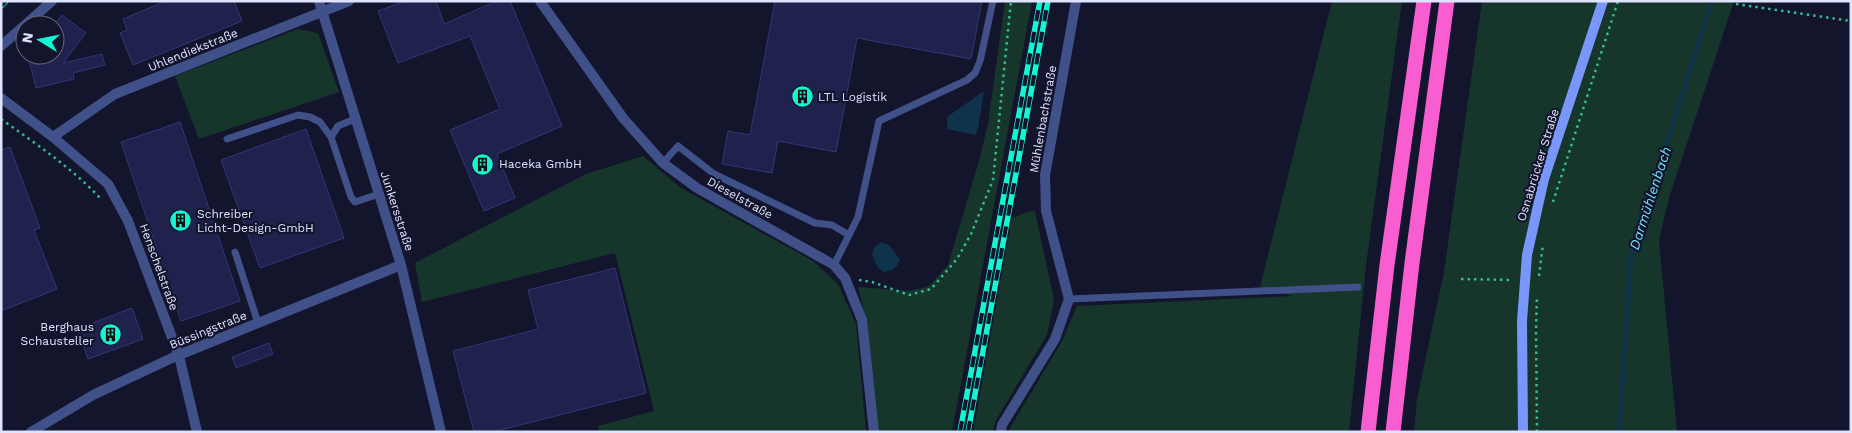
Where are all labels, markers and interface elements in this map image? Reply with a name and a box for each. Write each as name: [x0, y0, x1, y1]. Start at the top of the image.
north arrow: [15, 15, 65, 65]
street label: Uhlendiekstraße: [146, 26, 240, 74]
text: N: [18, 31, 36, 44]
street label: Mühlenbachstraße: [1027, 64, 1059, 174]
building icon: LTL Logistik: [790, 85, 814, 109]
place label: LTL Logistik: [818, 90, 887, 104]
street label: Osnabrücker Straße: [1514, 107, 1562, 223]
water label: Darmühlenbach: [1626, 144, 1674, 252]
building icon: Haceka GmbH: [471, 152, 495, 176]
place label: Haceka GmbH: [499, 157, 582, 171]
street label: Junkersstraße: [377, 169, 417, 253]
street label: Dieselstraße: [705, 174, 775, 222]
place label: Schreiber Licht-Design-GmbH: [197, 207, 314, 235]
building icon: Schreiber Licht-Design-GmbH: [169, 209, 193, 233]
street label: Henschelstraße: [137, 222, 181, 312]
street label: Büssingstraße: [167, 308, 249, 352]
place label: Berghaus Schausteller: [21, 320, 94, 348]
building icon: Berghaus Schausteller: [98, 322, 122, 346]

